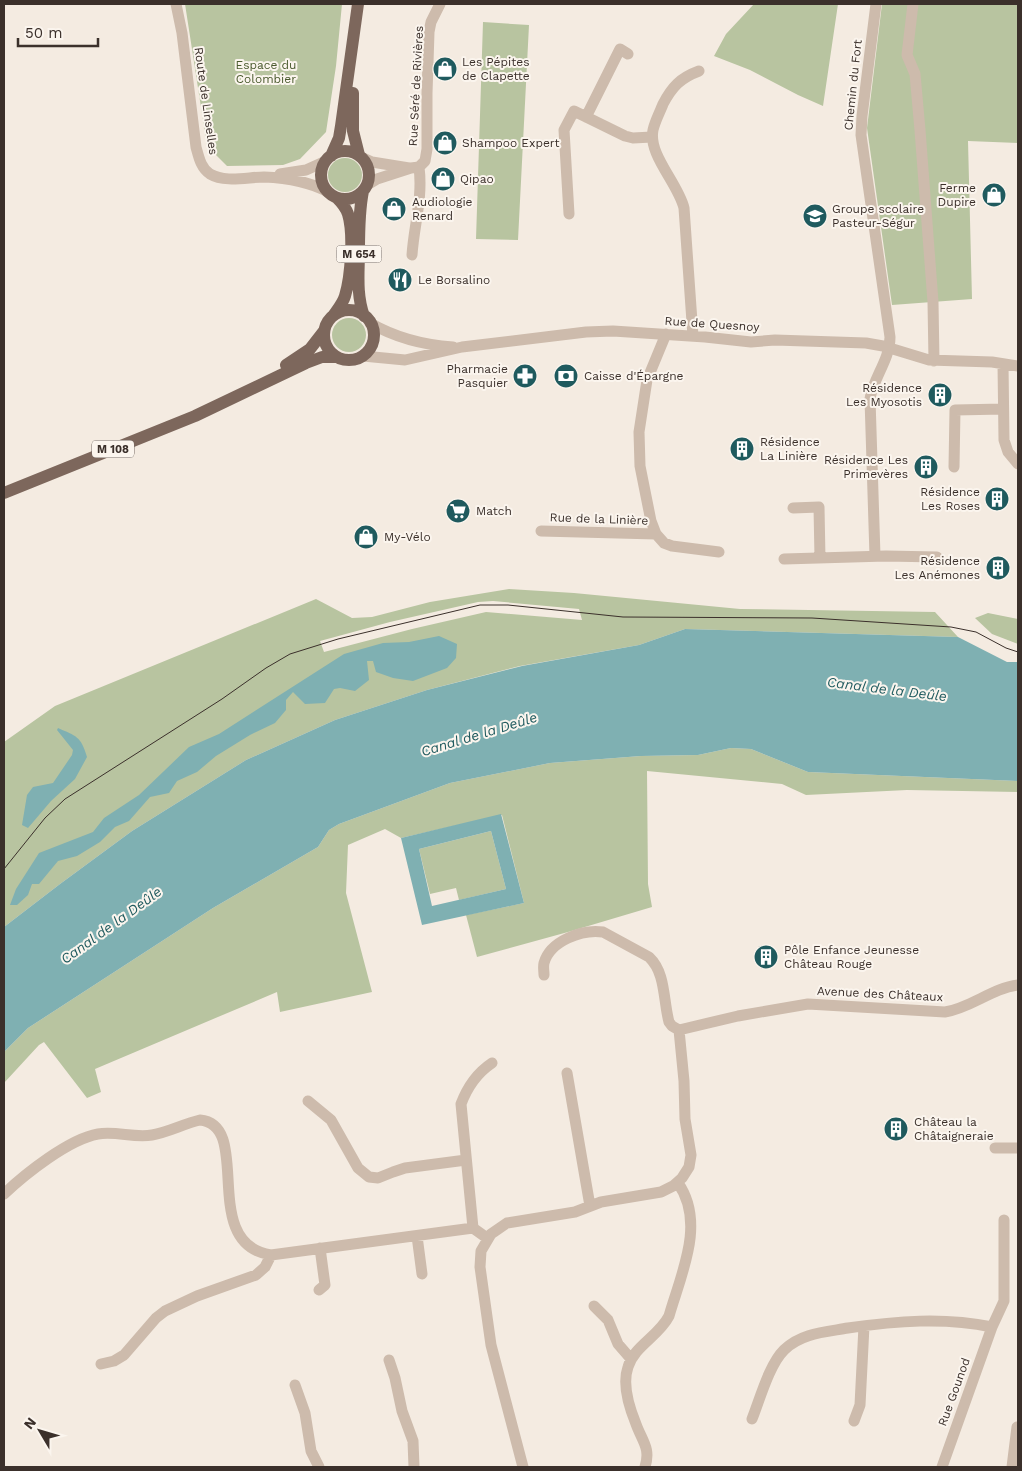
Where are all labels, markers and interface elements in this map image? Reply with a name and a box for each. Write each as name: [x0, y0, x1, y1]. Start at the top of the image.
scale bar: [18, 15, 98, 47]
text: 50 m: [25, 24, 62, 42]
street label: Rue Séré de Rivières: [406, 25, 426, 147]
street label: Chemin du Fort: [841, 39, 865, 131]
street label: Route de Linselles: [192, 46, 220, 156]
place label: Les Pépites de Clapette: [462, 55, 530, 83]
shop icon: Les Pépites de Clapette: [432, 56, 458, 82]
park label: Espace du Colombier: [236, 58, 296, 86]
shop icon: Shampoo Expert: [432, 130, 458, 156]
place label: Shampoo Expert: [462, 136, 559, 150]
shop icon: Qipao: [430, 166, 456, 192]
place label: Qipao: [460, 172, 494, 186]
place label: Ferme Dupire: [938, 181, 976, 209]
shop icon: Ferme Dupire: [981, 182, 1007, 208]
place label: Audiologie Renard: [412, 195, 473, 223]
shop icon: Audiologie Renard: [381, 196, 407, 222]
place label: Groupe scolaire Pasteur-Ségur: [832, 202, 924, 230]
school or university icon: Groupe scolaire Pasteur-Ségur: [802, 203, 828, 229]
road number: M 654: [336, 245, 382, 262]
restaurant icon: Le Borsalino: [387, 267, 413, 293]
place label: Le Borsalino: [418, 273, 490, 287]
street label: Rue de Quesnoy: [664, 314, 761, 334]
place label: Pharmacie Pasquier: [446, 362, 508, 390]
pharmacy icon: Pharmacie Pasquier: [512, 363, 538, 389]
bank icon: Caisse d'Épargne: [553, 363, 579, 389]
place label: Caisse d'Épargne: [584, 369, 684, 383]
place label: Résidence Les Myosotis: [846, 381, 922, 409]
building icon: Résidence Les Myosotis: [927, 382, 953, 408]
place label: Résidence La Linière: [760, 435, 820, 463]
building icon: Résidence La Linière: [729, 436, 755, 462]
road number: M 108: [92, 440, 134, 458]
place label: Résidence Les Primevères: [824, 453, 908, 481]
building icon: Résidence Les Primevères: [913, 454, 939, 480]
place label: Résidence Les Roses: [920, 485, 980, 513]
building icon: Résidence Les Roses: [984, 486, 1010, 512]
supermarket icon: Match: [445, 498, 471, 524]
place label: Match: [476, 504, 512, 518]
street label: Rue de la Linière: [549, 510, 649, 528]
shop icon: My-Vélo: [353, 524, 379, 550]
place label: My-Vélo: [384, 530, 431, 544]
place label: Résidence Les Anémones: [895, 554, 980, 582]
building icon: Résidence Les Anémones: [985, 555, 1011, 581]
water label: Canal de la Deûle: [826, 674, 948, 704]
water label: Canal de la Deûle: [419, 709, 539, 759]
water label: Canal de la Deûle: [58, 883, 164, 967]
place label: Pôle Enfance Jeunesse Château Rouge: [784, 943, 919, 971]
building icon: Pôle Enfance Jeunesse Château Rouge: [753, 944, 779, 970]
street label: Avenue des Châteaux: [817, 984, 943, 1004]
place label: Château la Châtaigneraie: [914, 1115, 994, 1143]
building icon: Château la Châtaigneraie: [883, 1116, 909, 1142]
street label: Rue Gounod: [935, 1356, 973, 1428]
north arrow: [15, 1406, 65, 1456]
text: N: [20, 1414, 39, 1432]

